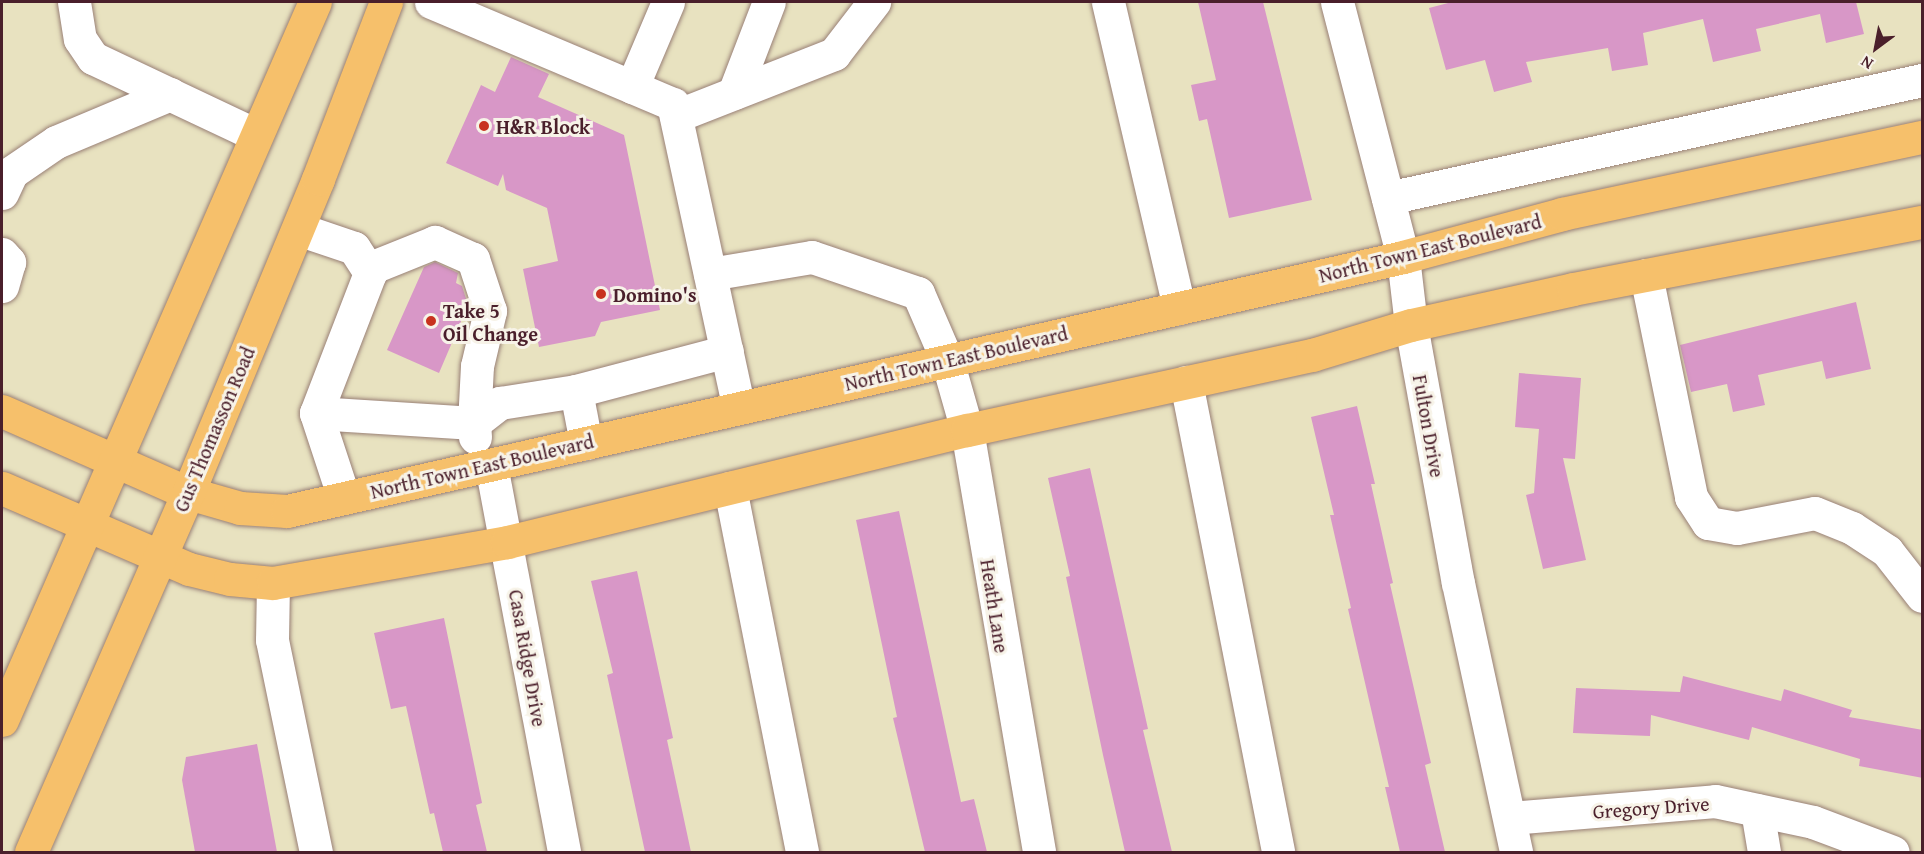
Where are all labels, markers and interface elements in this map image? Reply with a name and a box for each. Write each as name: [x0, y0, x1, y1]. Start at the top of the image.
north arrow: [1846, 18, 1906, 78]
text: N: [1856, 50, 1877, 76]
place label: H&R Block: [496, 114, 590, 138]
marker: H&R Block: [477, 119, 491, 133]
street label: North Town East Boulevard: [1316, 209, 1544, 287]
place label: Domino's: [613, 282, 697, 306]
marker: Domino's: [594, 287, 608, 301]
place label: Take 5 Oil Change: [443, 298, 538, 345]
marker: Take 5 Oil Change: [424, 314, 438, 328]
street label: North Town East Boulevard: [842, 321, 1070, 395]
street label: Gus Thomasson Road: [168, 343, 260, 515]
street label: Fulton Drive: [1408, 373, 1450, 479]
street label: North Town East Boulevard: [368, 429, 596, 503]
street label: Heath Lane: [976, 557, 1014, 655]
street label: Casa Ridge Drive: [504, 588, 552, 728]
street label: Gregory Drive: [1592, 791, 1710, 823]

